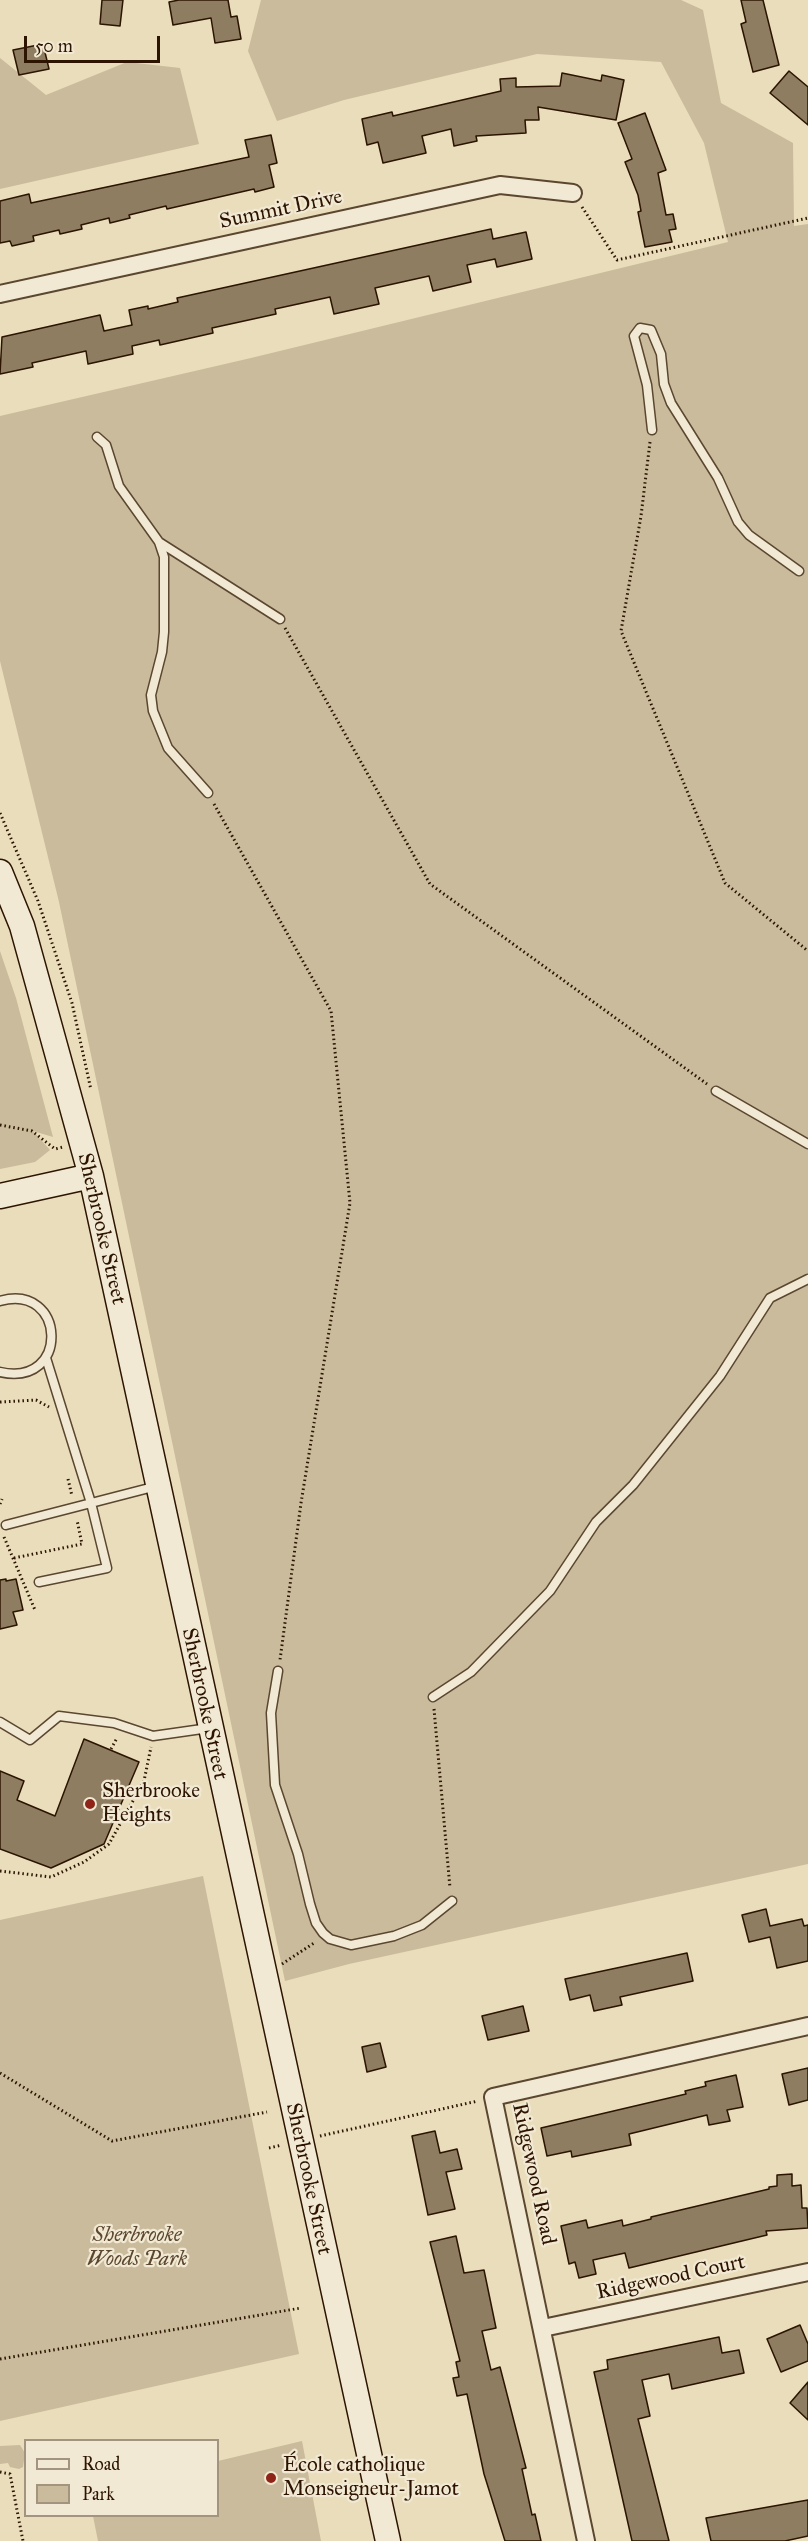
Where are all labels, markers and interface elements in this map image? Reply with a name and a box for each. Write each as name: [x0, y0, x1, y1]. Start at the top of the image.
scale bar: [27, 24, 164, 62]
text: 50 m: [35, 35, 73, 57]
street label: Summit Drive: [217, 185, 345, 235]
street label: Sherbrooke Street: [71, 1151, 131, 1307]
street label: Sherbrooke Street: [176, 1626, 232, 1782]
place label: Sherbrooke Heights: [102, 1779, 200, 1829]
marker: Sherbrooke Heights: [83, 1797, 97, 1811]
street label: Sherbrooke Street: [280, 2101, 336, 2257]
street label: Ridgewood Road: [506, 2101, 560, 2247]
park label: Sherbrooke Woods Park: [87, 2223, 187, 2273]
street label: Ridgewood Court: [594, 2250, 748, 2306]
legend: [24, 2439, 219, 2517]
text: Road: [82, 2453, 120, 2475]
place label: École catholique Monseigneur-Jamot: [283, 2453, 459, 2503]
marker: École catholique Monseigneur-Jamot: [264, 2471, 278, 2485]
text: Park: [82, 2483, 115, 2505]

